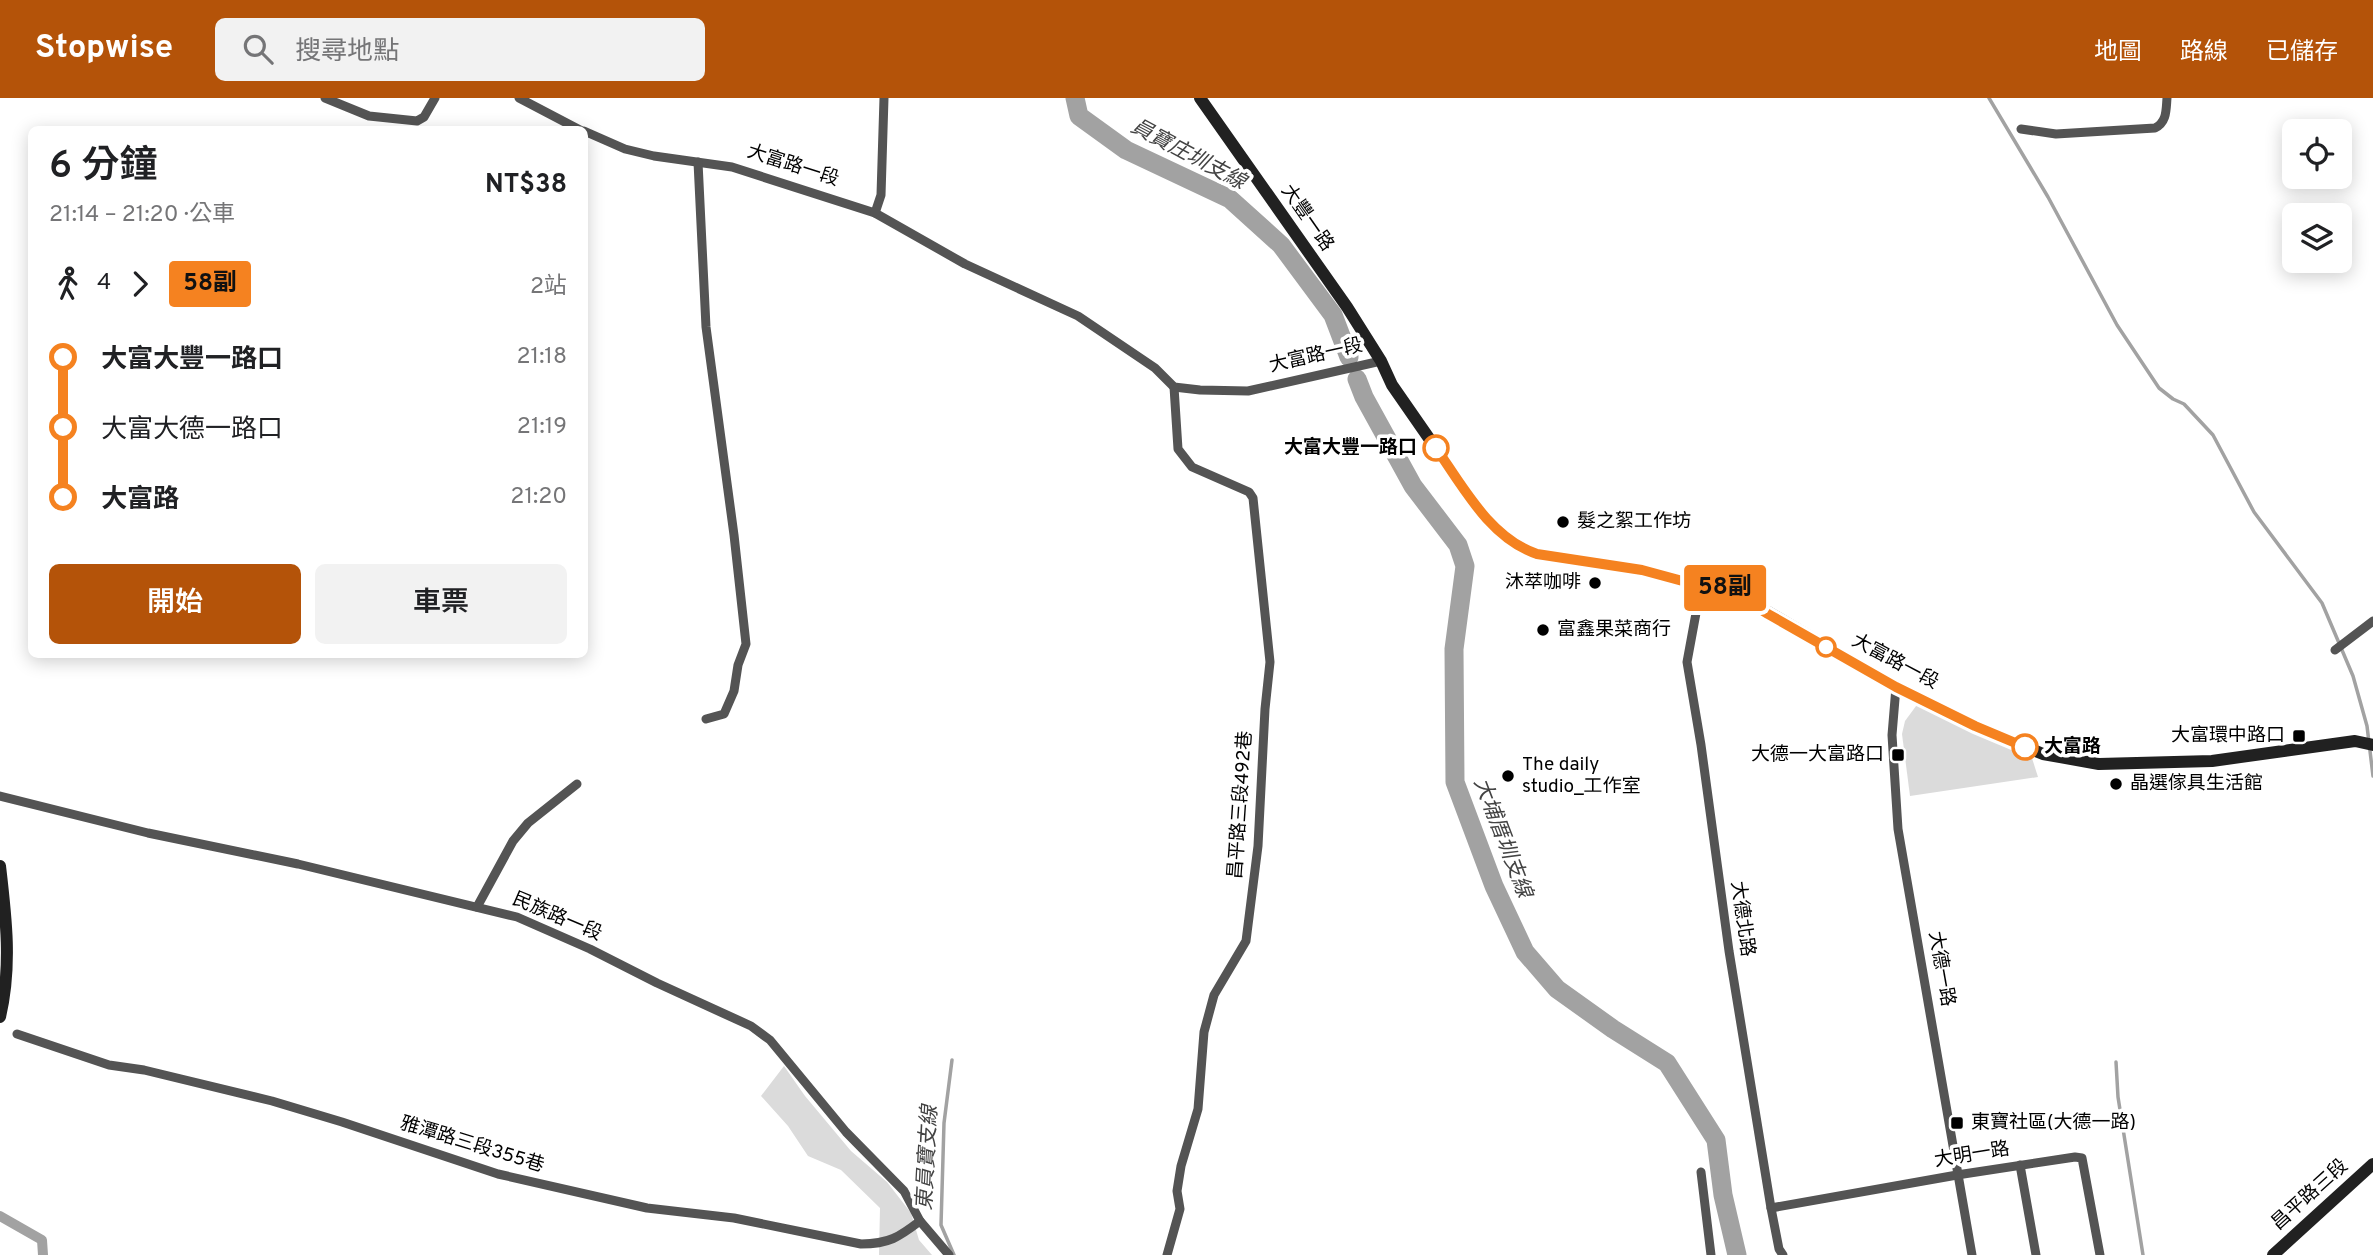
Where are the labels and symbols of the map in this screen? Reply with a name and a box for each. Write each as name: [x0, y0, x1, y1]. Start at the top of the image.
water label: 員寶庄圳支線: [1126, 114, 1252, 197]
street label: 大富路一段: [744, 140, 842, 192]
street label: 大豐一路: [1275, 180, 1339, 256]
street label: 大富路一段: [1267, 334, 1365, 378]
marker: 大富大豐一路口: [1423, 435, 1449, 461]
place label: 大富大豐一路口: [1284, 436, 1417, 460]
place label: 髮之絮工作坊: [1577, 510, 1691, 534]
marker: 髮之絮工作坊: [1555, 514, 1571, 530]
line badge: 58副: [1685, 565, 1765, 611]
place label: 沐萃咖啡: [1505, 571, 1581, 595]
marker: 沐萃咖啡: [1587, 575, 1603, 591]
place label: 富鑫果菜商行: [1557, 618, 1671, 642]
marker: 富鑫果菜商行: [1535, 622, 1551, 638]
street label: 大富路一段: [1847, 629, 1943, 695]
unlabelled marker: [1816, 637, 1836, 657]
place label: 大富環中路口: [2171, 724, 2285, 748]
marker: 大富環中路口: [2291, 728, 2307, 744]
street label: 昌平路三段492巷: [1224, 730, 1258, 880]
marker: 大富路: [2012, 734, 2038, 760]
place label: 大富路: [2044, 735, 2101, 759]
place label: 大德一大富路口: [1751, 743, 1884, 767]
marker: 大德一大富路口: [1890, 747, 1906, 763]
place label: The daily studio_工作室: [1522, 753, 1640, 799]
marker: The daily studio_工作室: [1500, 768, 1516, 784]
place label: 晶選傢具生活館: [2130, 772, 2263, 796]
water label: 大埔厝圳支線: [1467, 774, 1538, 904]
marker: 晶選傢具生活館: [2108, 776, 2124, 792]
street label: 大德北路: [1725, 880, 1759, 958]
street label: 民族路一段: [509, 887, 605, 947]
street label: 大德一路: [1923, 929, 1959, 1009]
water label: 東員寶支線: [912, 1103, 944, 1211]
place label: 東寶社區(大德一路): [1971, 1111, 2136, 1135]
street label: 雅潭路三段355巷: [397, 1112, 547, 1178]
marker: 東寶社區(大德一路): [1949, 1115, 1965, 1131]
street label: 大明一路: [1933, 1137, 2011, 1173]
street label: 昌平路三段: [2267, 1154, 2353, 1236]

